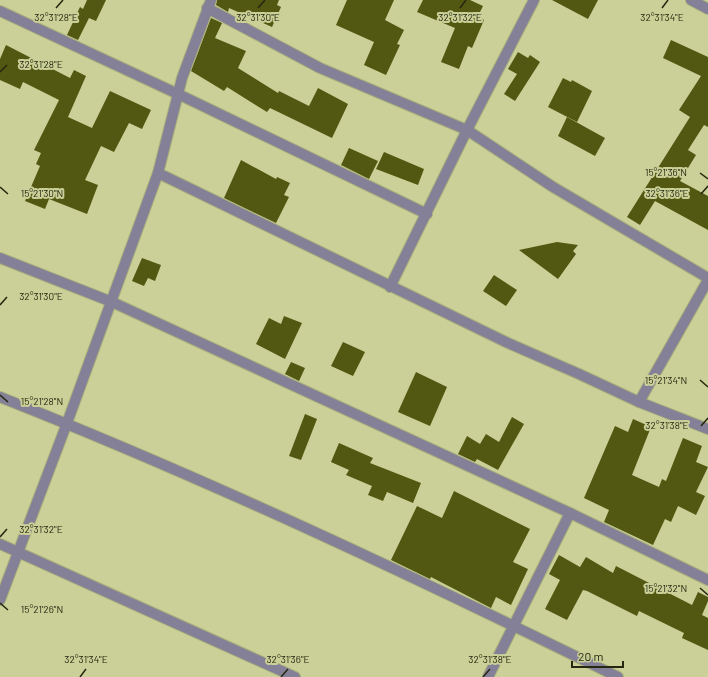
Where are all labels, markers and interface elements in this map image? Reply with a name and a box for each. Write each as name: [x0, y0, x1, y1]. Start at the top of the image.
text: 32°31'28"E: [34, 11, 78, 23]
text: 32°31'30"E: [236, 11, 280, 23]
text: 32°31'32"E: [438, 11, 482, 23]
text: 32°31'34"E: [640, 11, 684, 23]
text: 32°31'28"E: [19, 58, 63, 70]
text: 15°21'36"N: [645, 166, 687, 178]
text: 15°21'30"N: [21, 187, 63, 199]
text: 32°31'36"E: [645, 187, 689, 199]
text: 32°31'30"E: [19, 290, 63, 302]
text: 15°21'34"N: [645, 374, 687, 386]
text: 15°21'28"N: [21, 395, 63, 407]
text: 32°31'38"E: [645, 419, 689, 431]
text: 32°31'32"E: [19, 523, 63, 535]
text: 15°21'32"N: [645, 582, 687, 594]
text: 15°21'26"N: [21, 603, 63, 615]
scale bar: [572, 643, 623, 669]
text: 20 m: [578, 649, 604, 663]
text: 32°31'34"E: [64, 653, 108, 665]
text: 32°31'36"E: [266, 653, 310, 665]
text: 32°31'38"E: [468, 653, 512, 665]

